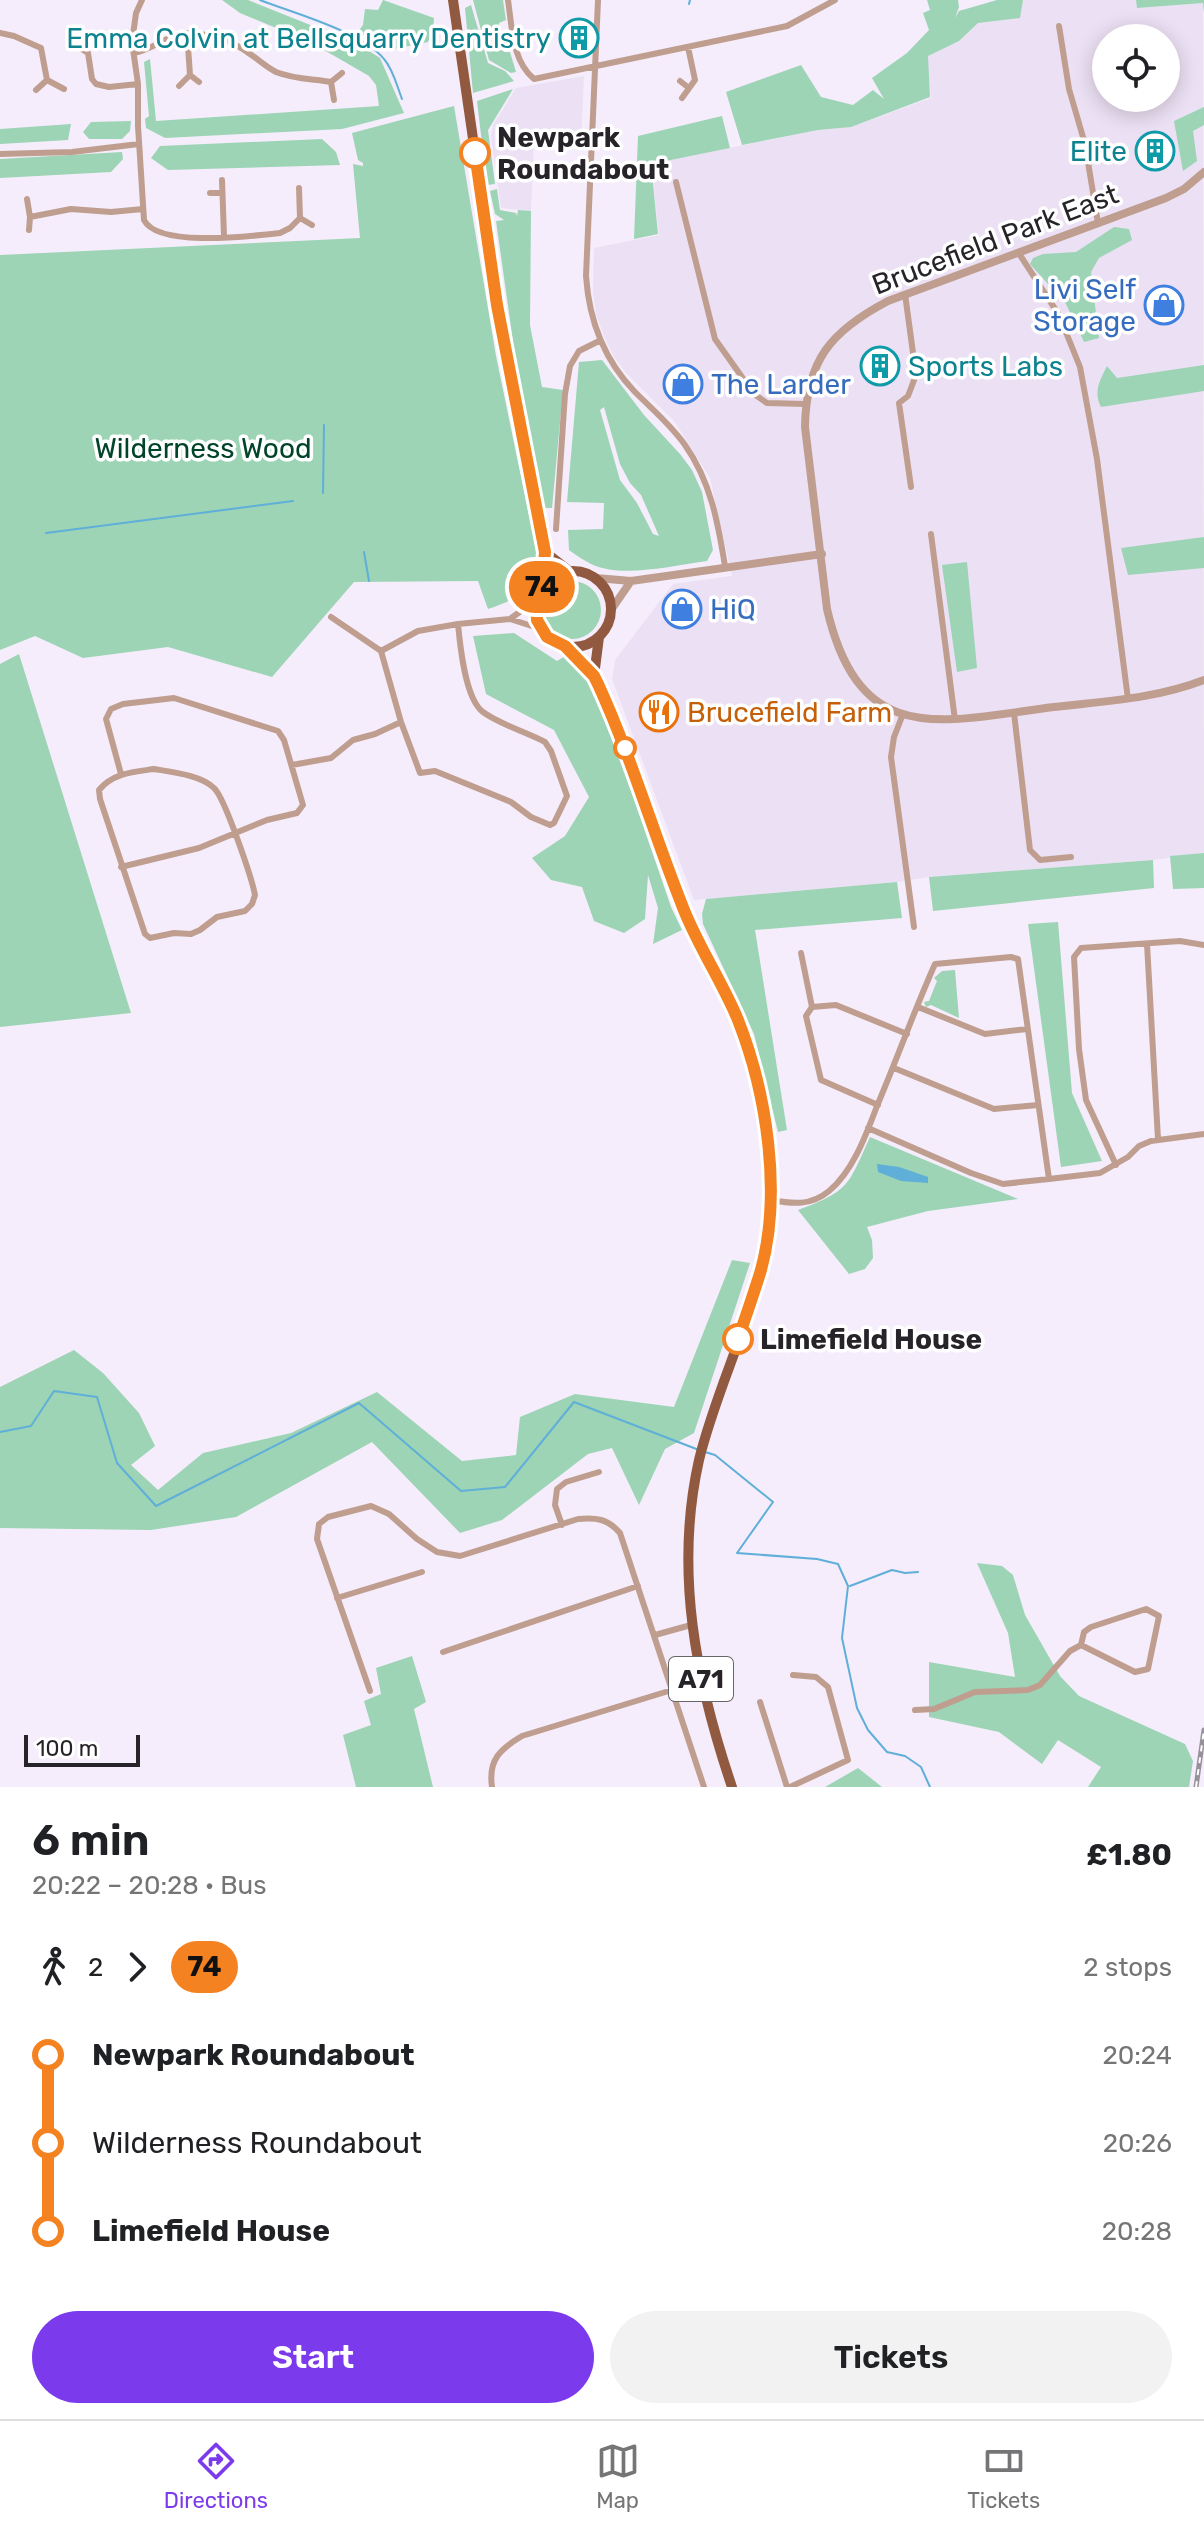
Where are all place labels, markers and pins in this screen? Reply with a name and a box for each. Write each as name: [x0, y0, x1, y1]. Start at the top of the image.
building icon: Emma Colvin at Bellsquarry Dentistry: [558, 17, 600, 59]
place label: Emma Colvin at Bellsquarry Dentistry: [66, 22, 551, 55]
place label: Newpark Roundabout: [497, 121, 669, 186]
building icon: Elite: [1134, 130, 1176, 172]
place label: Elite: [1070, 135, 1127, 168]
marker: Newpark Roundabout: [460, 138, 490, 168]
place label: Livi Self Storage: [1033, 273, 1136, 338]
shop icon: Livi Self Storage: [1143, 284, 1185, 326]
building icon: Sports Labs: [859, 345, 901, 387]
place label: Sports Labs: [908, 350, 1063, 383]
shop icon: The Larder: [662, 363, 704, 405]
place label: The Larder: [711, 368, 851, 401]
shop icon: HiQ: [661, 588, 703, 630]
place label: HiQ: [710, 593, 756, 626]
restaurant icon: Brucefield Farm: [638, 691, 680, 733]
place label: Brucefield Farm: [687, 696, 892, 729]
unlabelled marker: [614, 737, 636, 759]
place label: Limefield House: [760, 1323, 982, 1356]
marker: Limefield House: [723, 1324, 753, 1354]

